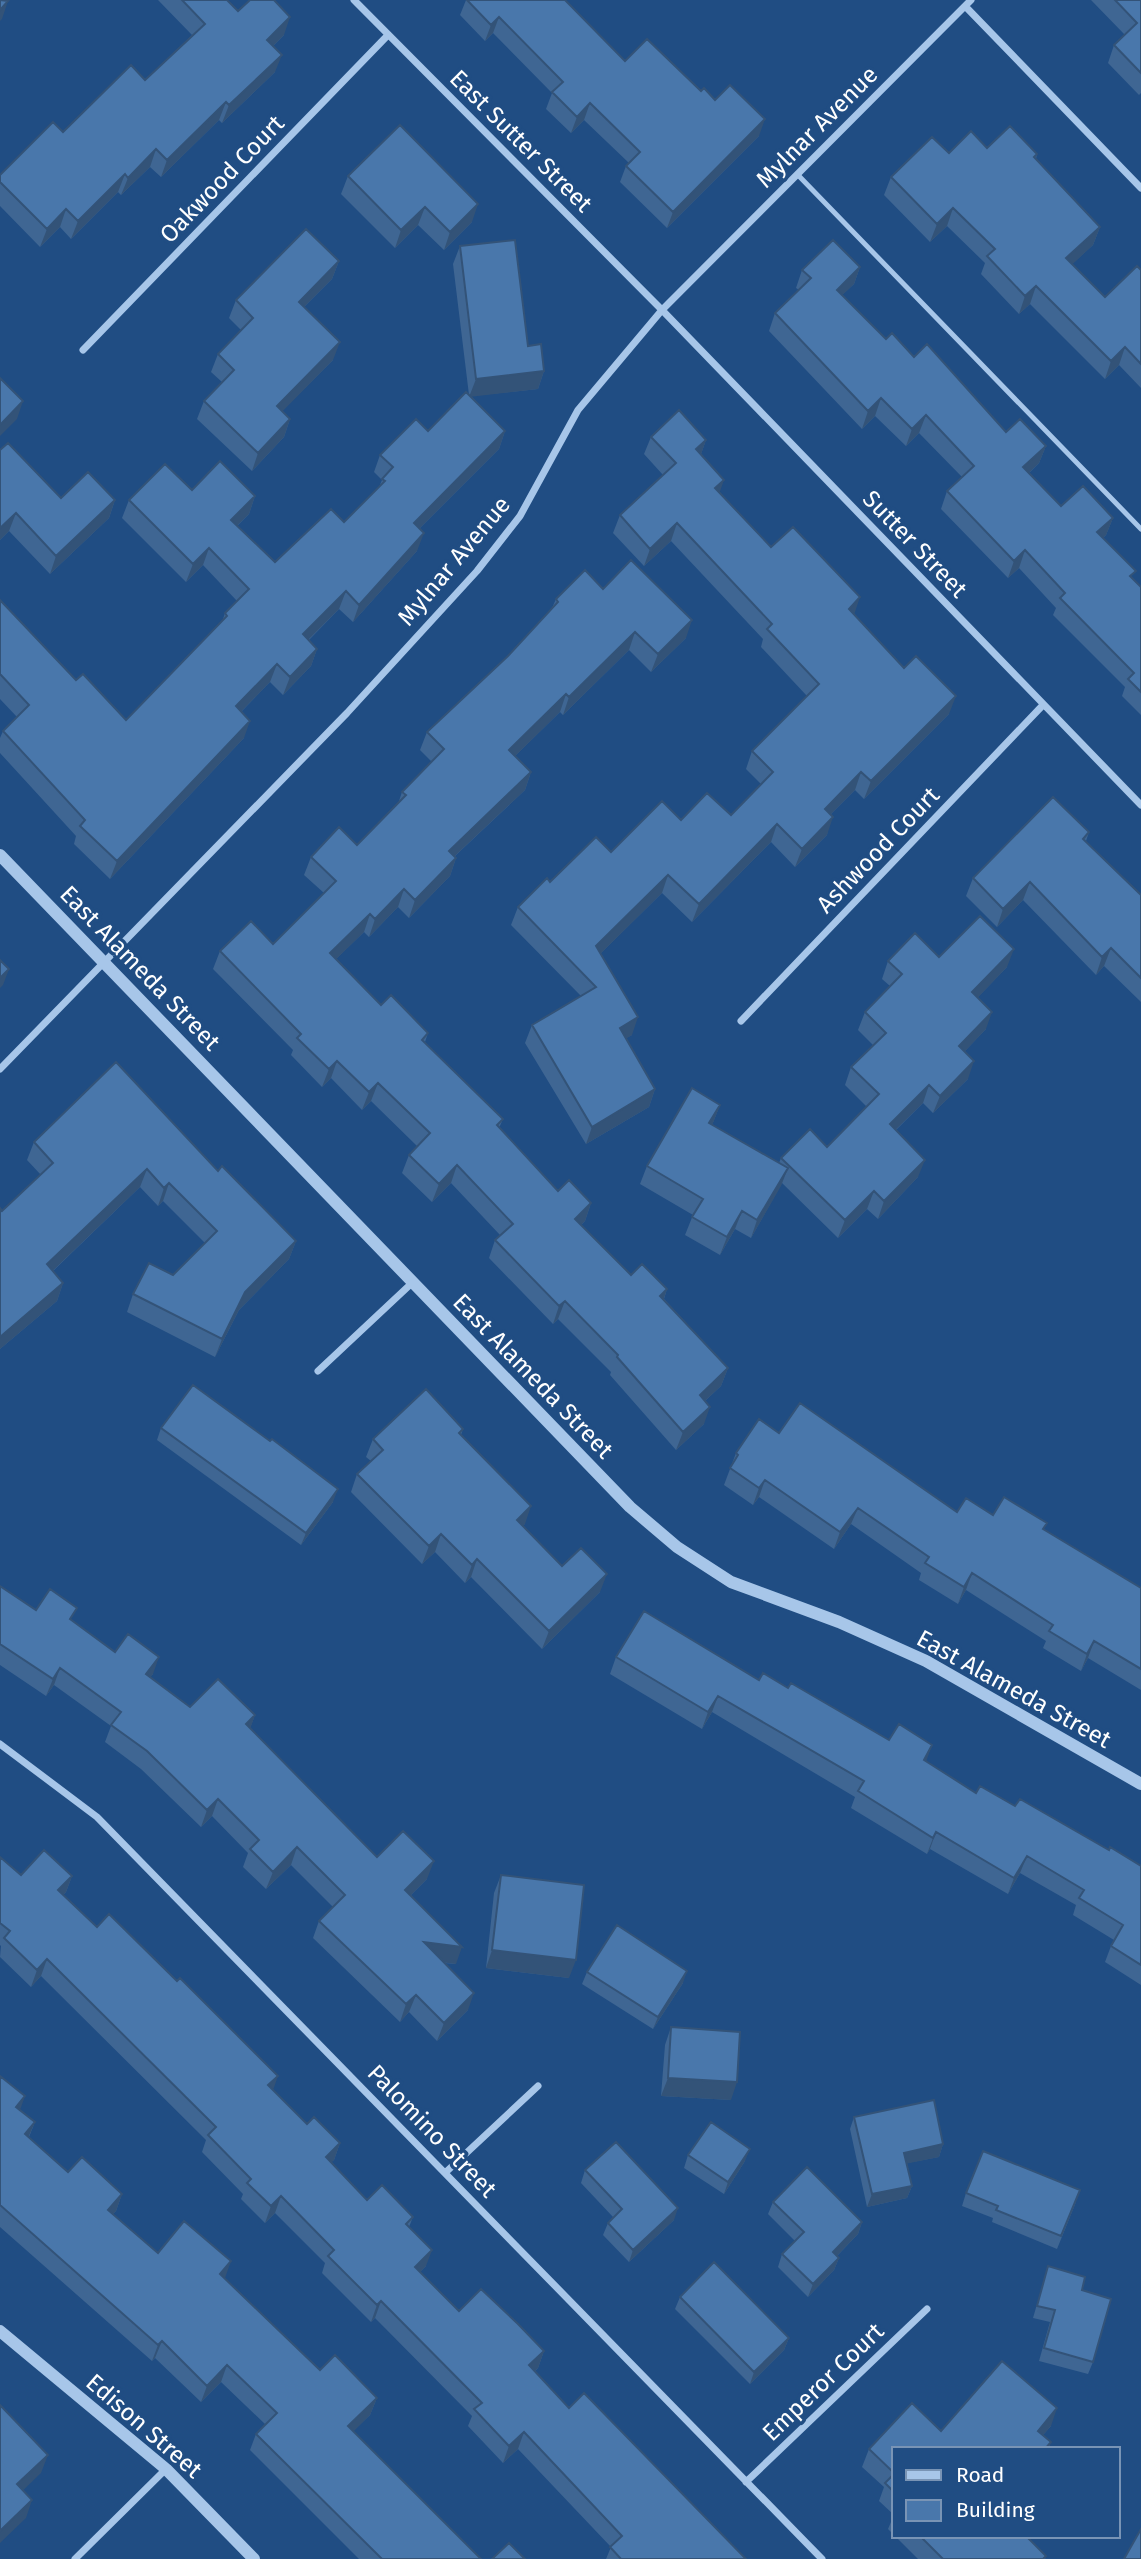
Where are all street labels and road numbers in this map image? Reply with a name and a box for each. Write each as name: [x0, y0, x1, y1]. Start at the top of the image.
street label: Mylnar Avenue: [751, 61, 883, 193]
street label: East Sutter Street: [444, 64, 598, 218]
street label: Oakwood Court: [154, 109, 290, 249]
street label: Sutter Street: [857, 485, 973, 604]
street label: Mylnar Avenue: [392, 491, 516, 631]
street label: Ashwood Court: [811, 781, 945, 919]
street label: East Alameda Street: [54, 880, 226, 1056]
street label: East Alameda Street: [447, 1288, 619, 1464]
street label: East Alameda Street: [912, 1624, 1116, 1754]
street label: Palomino Street: [362, 2059, 502, 2203]
street label: Emperor Court: [757, 2317, 890, 2447]
street label: Edison Street: [80, 2368, 208, 2484]

